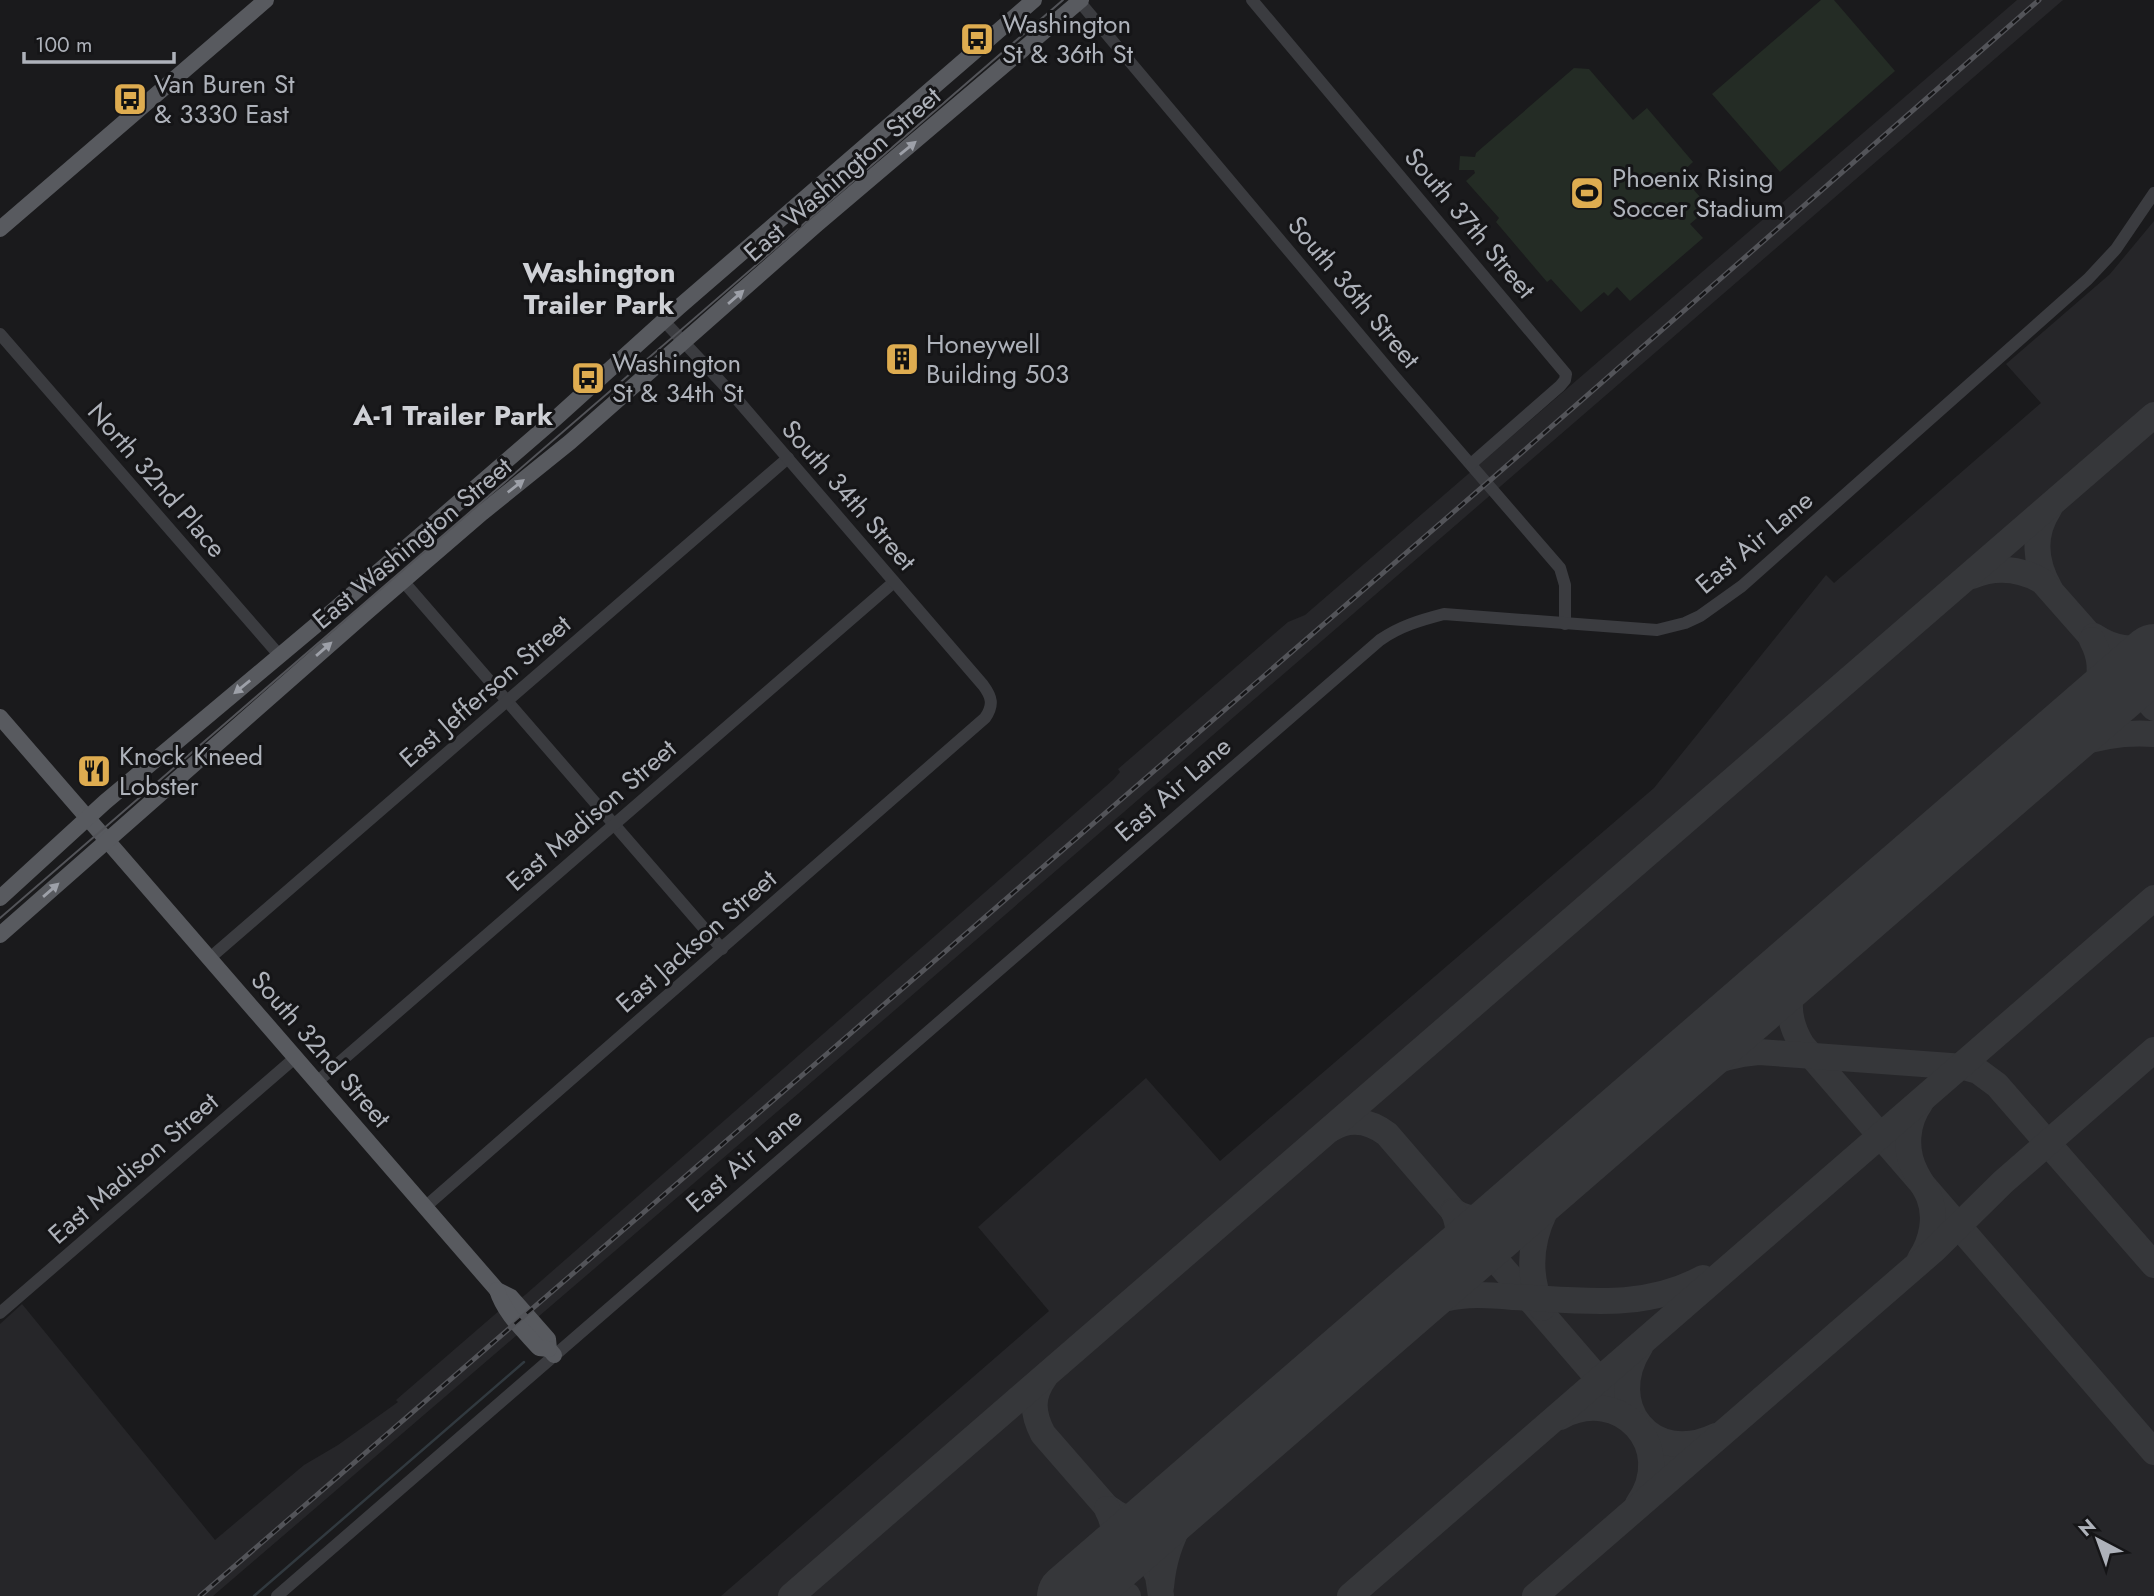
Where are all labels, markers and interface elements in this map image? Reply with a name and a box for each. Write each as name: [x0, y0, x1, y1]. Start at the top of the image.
place label: Washington St & 36th St: [1002, 5, 1134, 73]
bus stop icon: Washington St & 36th St: [958, 20, 996, 58]
scale bar: [24, 21, 175, 65]
text: 100 m: [35, 30, 92, 60]
place label: Van Buren St & 3330 East: [154, 65, 295, 133]
street label: East Washington Street: [735, 77, 949, 270]
bus stop icon: Van Buren St & 3330 East: [111, 80, 149, 118]
street label: South 37th Street: [1395, 139, 1545, 307]
one-way arrow: [900, 141, 917, 156]
place label: Phoenix Rising Soccer Stadium: [1612, 159, 1784, 227]
sports icon: Phoenix Rising Soccer Stadium: [1568, 174, 1606, 212]
street label: South 36th Street: [1279, 208, 1430, 377]
district label: Washington Trailer Park: [522, 252, 676, 325]
one-way arrow: [727, 289, 745, 305]
place label: Honeywell Building 503: [926, 325, 1069, 393]
building icon: Honeywell Building 503: [883, 340, 921, 378]
place label: Washington St & 34th St: [612, 344, 744, 412]
bus stop icon: Washington St & 34th St: [569, 359, 607, 397]
street label: North 32nd Place: [79, 394, 235, 566]
district label: A-1 Trailer Park: [352, 395, 553, 436]
street label: South 34th Street: [773, 411, 926, 579]
street label: East Washington Street: [304, 448, 521, 638]
one-way arrow: [507, 478, 525, 493]
street label: East Air Lane: [1687, 481, 1821, 603]
street label: East Jefferson Street: [391, 605, 580, 776]
one-way arrow: [316, 642, 333, 657]
one-way arrow: [234, 679, 252, 694]
street label: East Air Lane: [1106, 728, 1240, 850]
street label: East Madison Street: [498, 730, 685, 900]
place label: Knock Kneed Lobster: [119, 737, 263, 805]
restaurant icon: Knock Kneed Lobster: [75, 752, 113, 790]
street label: East Jackson Street: [607, 860, 785, 1022]
one-way arrow: [43, 883, 60, 898]
street label: South 32nd Street: [242, 962, 400, 1136]
street label: East Madison Street: [40, 1083, 227, 1253]
street label: East Air Lane: [677, 1099, 811, 1221]
north arrow: [2063, 1505, 2133, 1575]
text: N: [2073, 1512, 2102, 1543]

